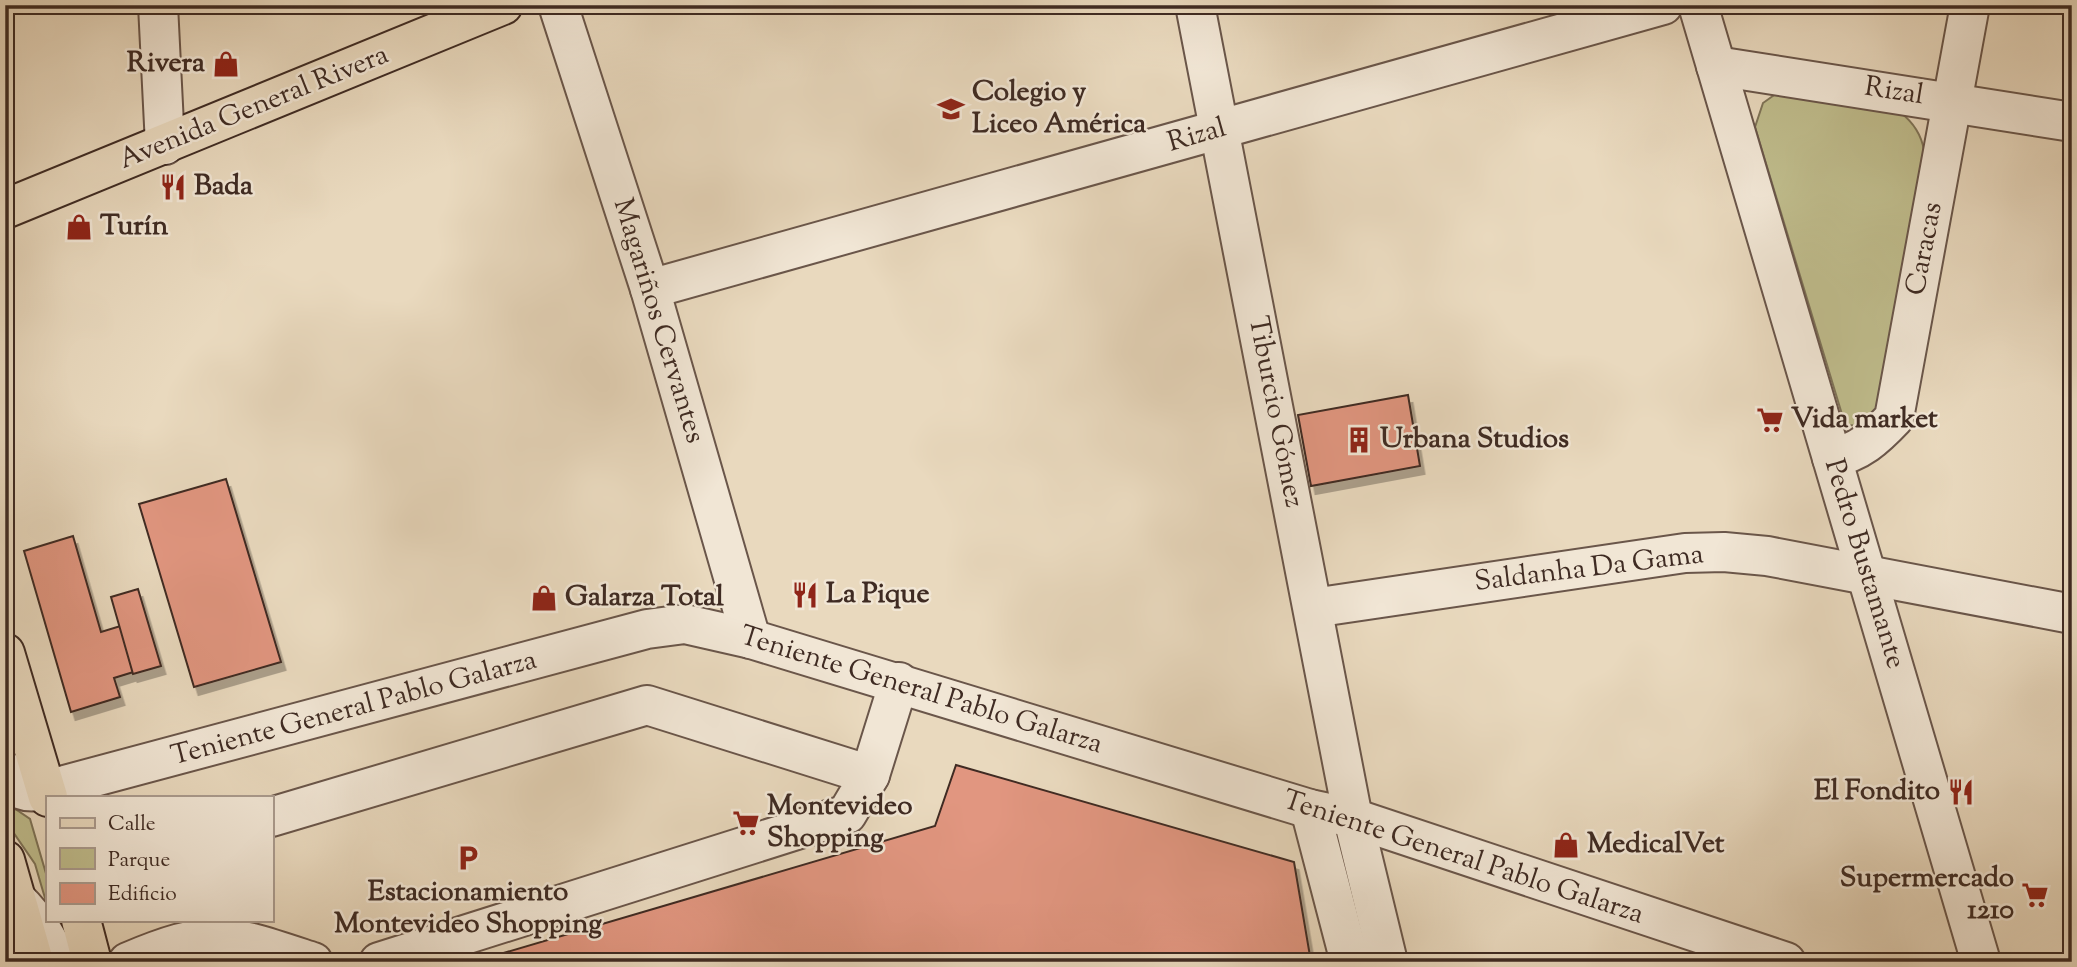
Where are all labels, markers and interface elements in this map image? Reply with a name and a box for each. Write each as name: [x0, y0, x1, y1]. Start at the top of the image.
street label: Avenida General Rivera: [113, 36, 395, 180]
place label: Rivera: [127, 44, 205, 84]
shop icon: Rivera: [211, 49, 241, 79]
street label: Rizal: [1862, 68, 1927, 116]
place label: Colegio y Liceo América: [972, 73, 1146, 145]
school or university icon: Colegio y Liceo América: [936, 94, 966, 124]
street label: Rizal: [1163, 109, 1231, 163]
place label: Bada: [194, 167, 253, 207]
restaurant icon: Bada: [158, 172, 188, 202]
street label: Magariños Cervantes: [602, 194, 714, 448]
street label: Caracas: [1896, 199, 1954, 299]
place label: Turín: [100, 207, 169, 247]
shop icon: Turín: [64, 212, 94, 242]
street label: Tiburcio Gómez: [1237, 313, 1313, 511]
place label: Vida market: [1791, 400, 1938, 440]
supermarket icon: Vida market: [1755, 405, 1785, 435]
place label: Urbana Studios: [1380, 420, 1569, 460]
building icon: Urbana Studios: [1344, 425, 1374, 455]
street label: Pedro Bustamante: [1813, 454, 1915, 674]
street label: Saldanha Da Gama: [1472, 535, 1706, 603]
place label: La Pique: [826, 575, 930, 615]
place label: Galarza Total: [565, 578, 724, 618]
restaurant icon: La Pique: [790, 580, 820, 610]
shop icon: Galarza Total: [529, 583, 559, 613]
street label: Teniente General Pablo Galarza: [735, 617, 1107, 765]
street label: Teniente General Pablo Galarza: [167, 641, 541, 777]
place label: El Fondito: [1814, 772, 1940, 812]
restaurant icon: El Fondito: [1946, 777, 1976, 807]
street label: Teniente General Pablo Galarza: [1277, 781, 1649, 935]
place label: Montevideo Shopping: [767, 787, 912, 859]
legend: [46, 796, 273, 922]
supermarket icon: Montevideo Shopping: [731, 808, 761, 838]
text: Calle: [108, 810, 156, 840]
place label: MedicalVet: [1587, 825, 1725, 865]
shop icon: MedicalVet: [1551, 830, 1581, 860]
parking icon: Estacionamiento Montevideo Shopping: [453, 843, 483, 873]
text: Parque: [108, 846, 170, 876]
place label: Supermercado 1210: [1840, 859, 2014, 931]
place label: Estacionamiento Montevideo Shopping: [334, 873, 602, 945]
text: Edificio: [108, 880, 177, 910]
supermarket icon: Supermercado 1210: [2020, 880, 2050, 910]

